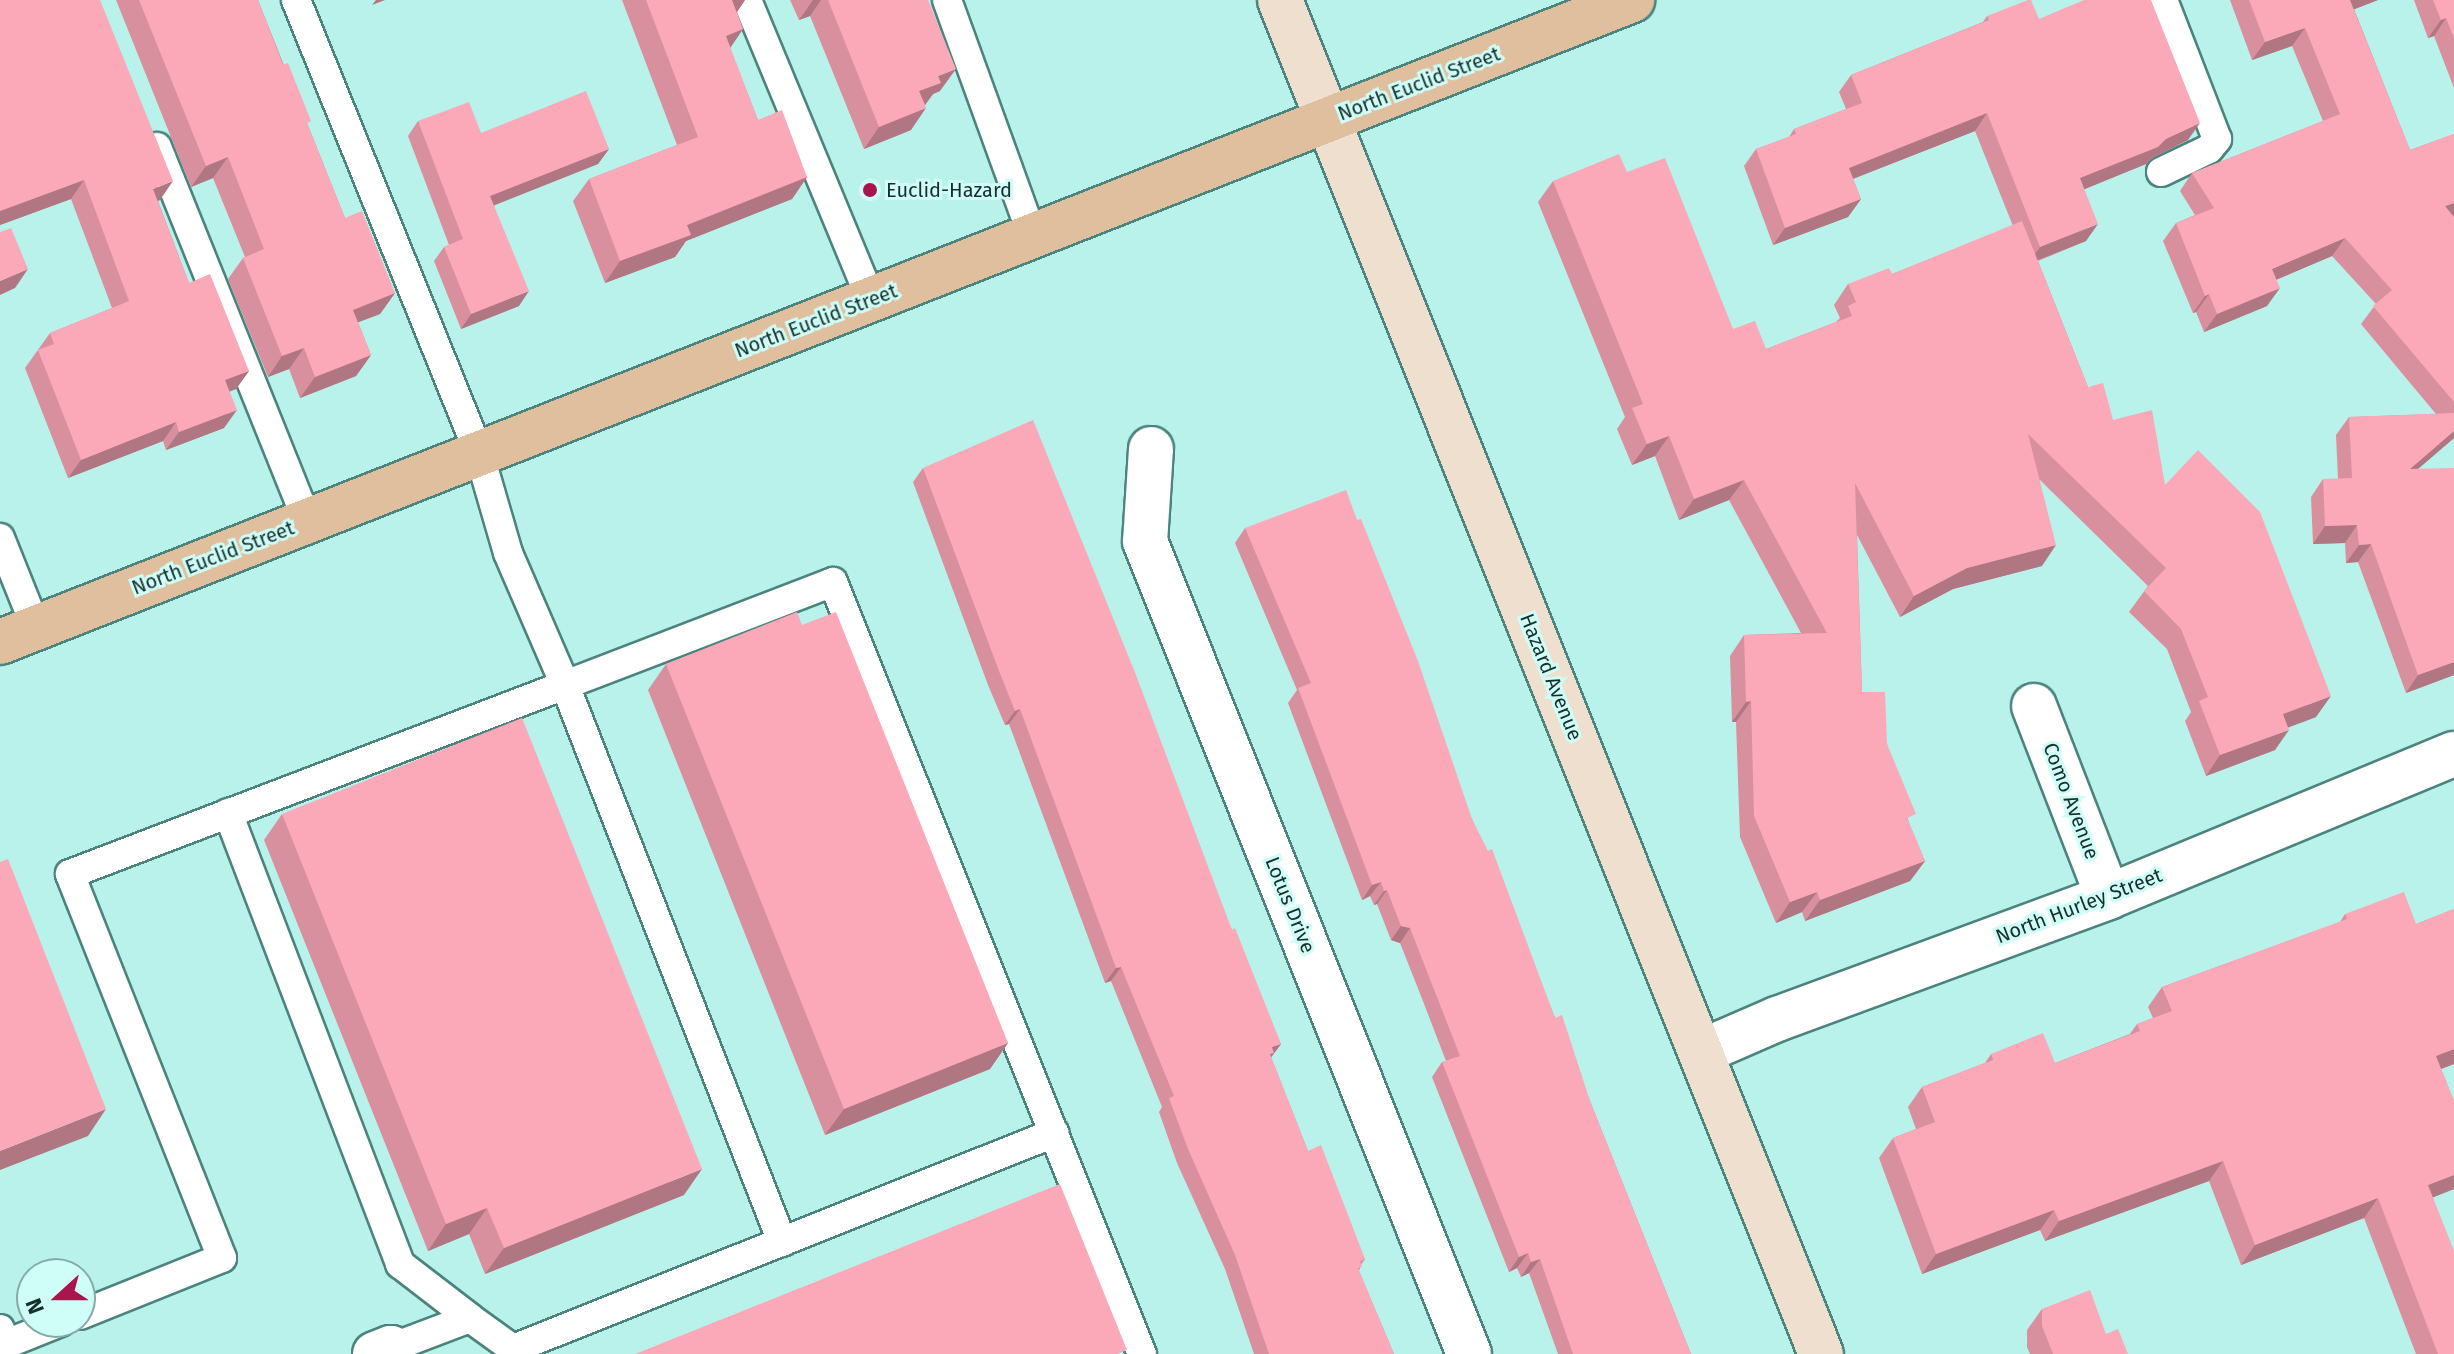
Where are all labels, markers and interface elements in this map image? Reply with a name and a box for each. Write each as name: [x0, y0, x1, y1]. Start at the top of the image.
street label: North Euclid Street: [1334, 42, 1504, 126]
place label: Euclid-Hazard: [886, 178, 1012, 202]
marker: Euclid-Hazard: [861, 181, 879, 199]
street label: North Euclid Street: [731, 279, 901, 363]
street label: North Euclid Street: [128, 516, 298, 600]
street label: Hazard Avenue: [1515, 610, 1587, 744]
street label: Como Avenue: [2038, 739, 2104, 863]
street label: Lotus Drive: [1260, 853, 1320, 957]
street label: North Hurley Street: [1992, 863, 2166, 949]
north arrow: [16, 1258, 96, 1338]
text: N: [20, 1294, 50, 1318]

